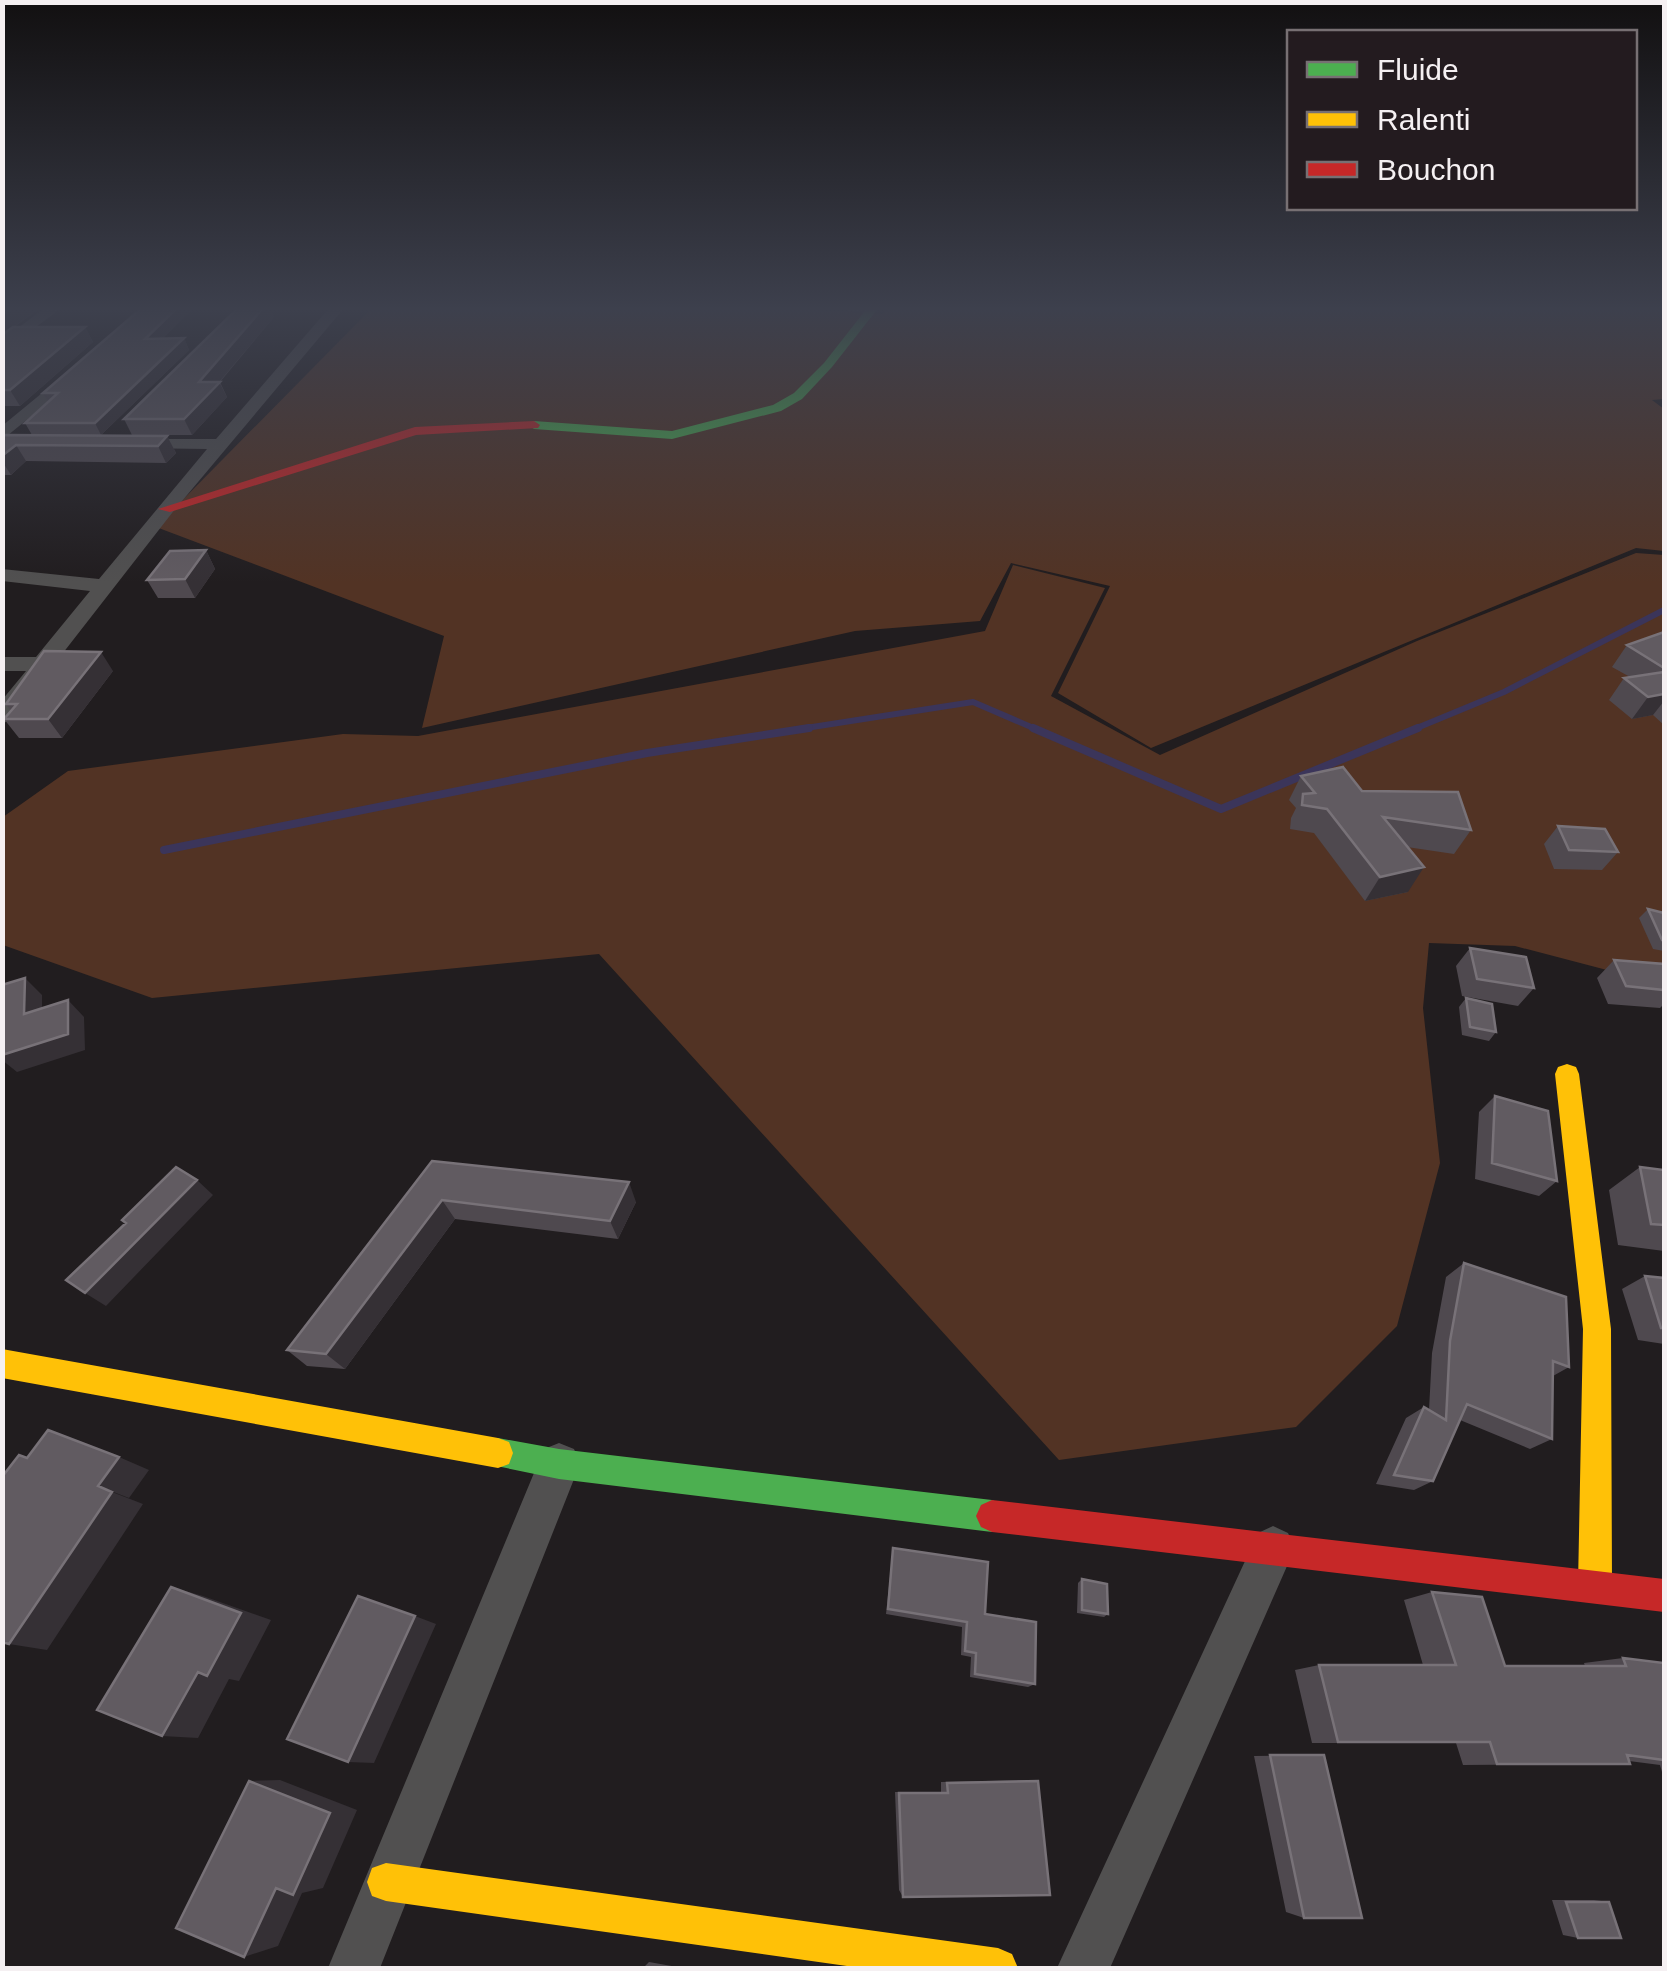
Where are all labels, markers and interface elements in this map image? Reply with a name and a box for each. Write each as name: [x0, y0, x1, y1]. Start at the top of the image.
legend: [1287, 30, 1637, 210]
text: Fluide: [1377, 53, 1459, 86]
text: Ralenti: [1377, 103, 1470, 136]
text: Bouchon: [1377, 153, 1495, 186]

